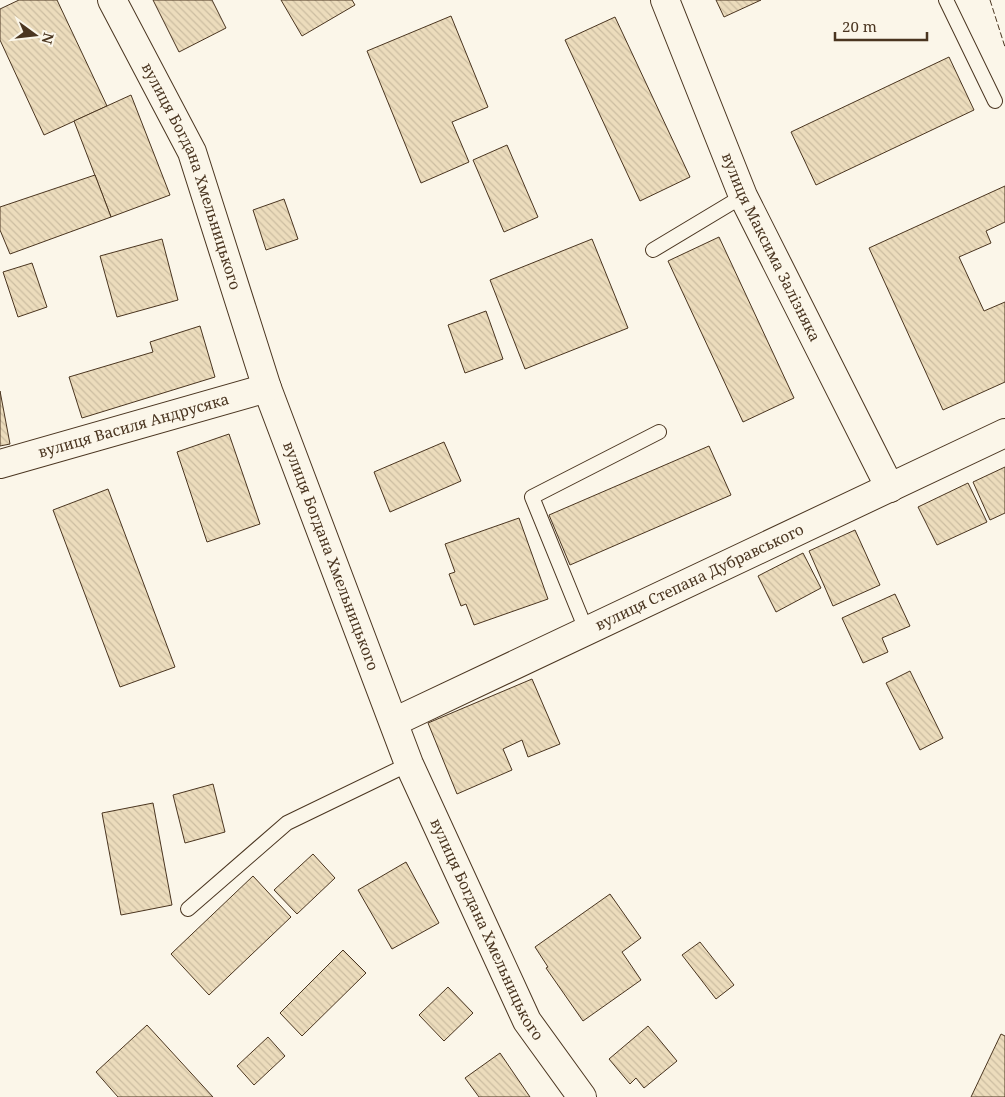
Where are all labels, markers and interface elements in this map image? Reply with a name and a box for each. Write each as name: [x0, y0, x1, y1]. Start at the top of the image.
north arrow: [10, 10, 60, 60]
scale bar: [835, 10, 928, 42]
text: 20 m: [842, 16, 877, 36]
text: N: [37, 31, 59, 46]
street label: вулиця Богдана Хмельницького: [138, 59, 246, 292]
street label: вулиця Максима Залізняка: [718, 149, 826, 345]
street label: вулиця Василя Андрусяка: [36, 388, 231, 462]
street label: вулиця Богдана Хмельницького: [279, 438, 384, 673]
street label: вулиця Степана Дубравського: [592, 519, 807, 634]
street label: вулиця Богдана Хмельницького: [426, 815, 549, 1044]

